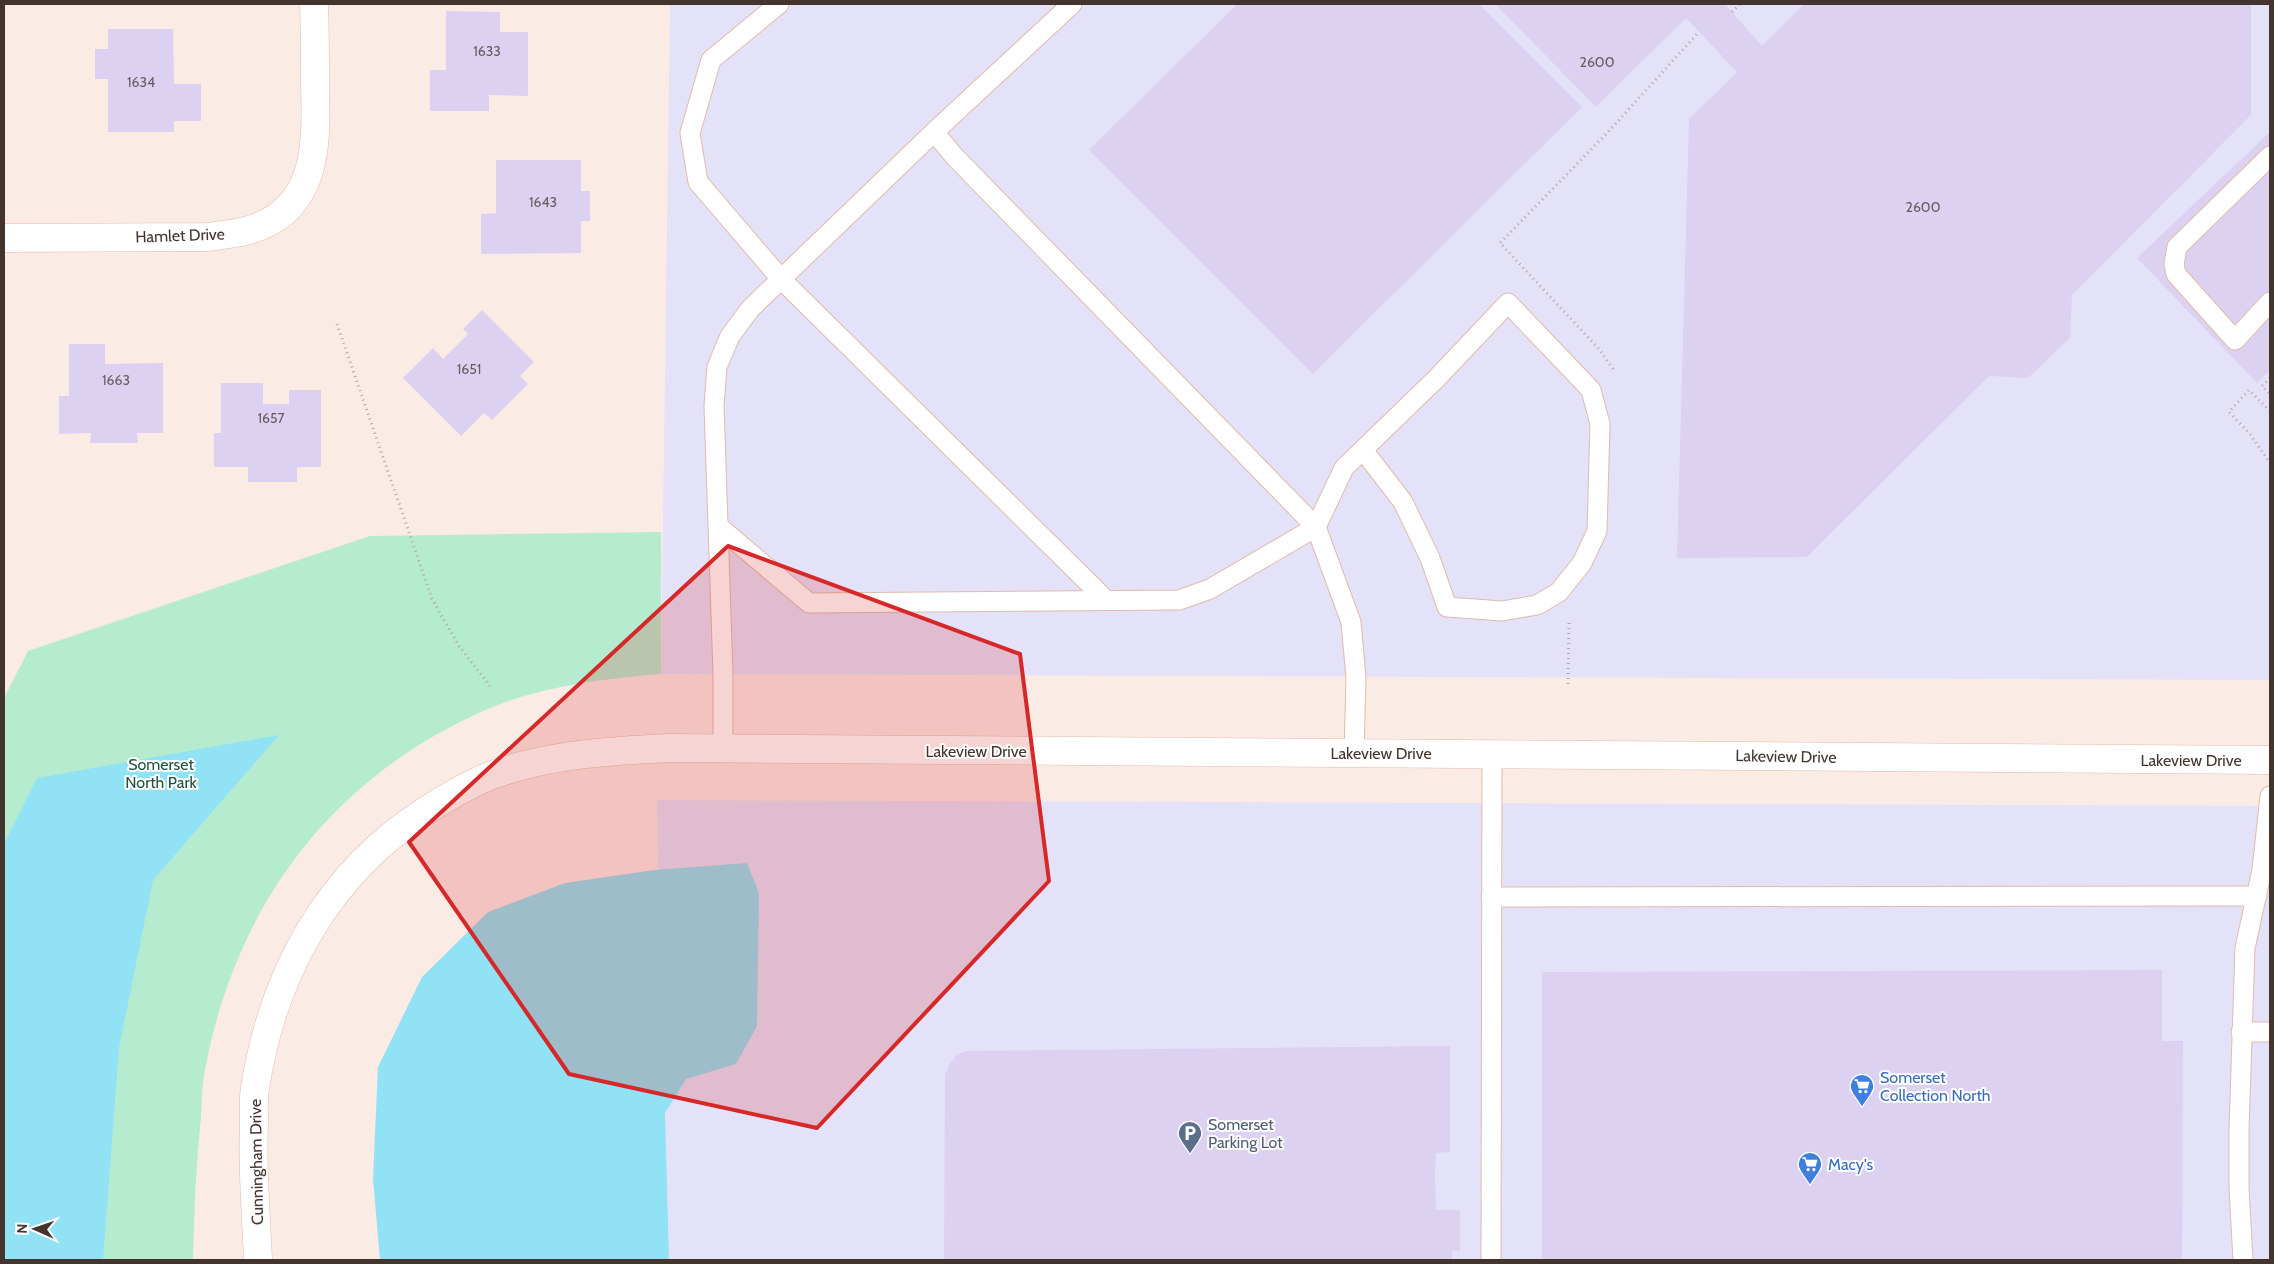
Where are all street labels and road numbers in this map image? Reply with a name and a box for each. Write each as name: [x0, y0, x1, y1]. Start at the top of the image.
street label: Hamlet Drive: [135, 224, 225, 247]
street label: Lakeview Drive: [925, 742, 1027, 761]
street label: Lakeview Drive: [1330, 744, 1432, 763]
street label: Lakeview Drive: [1735, 746, 1837, 767]
street label: Lakeview Drive: [2140, 751, 2242, 770]
street label: Cunningham Drive: [246, 1099, 267, 1225]

